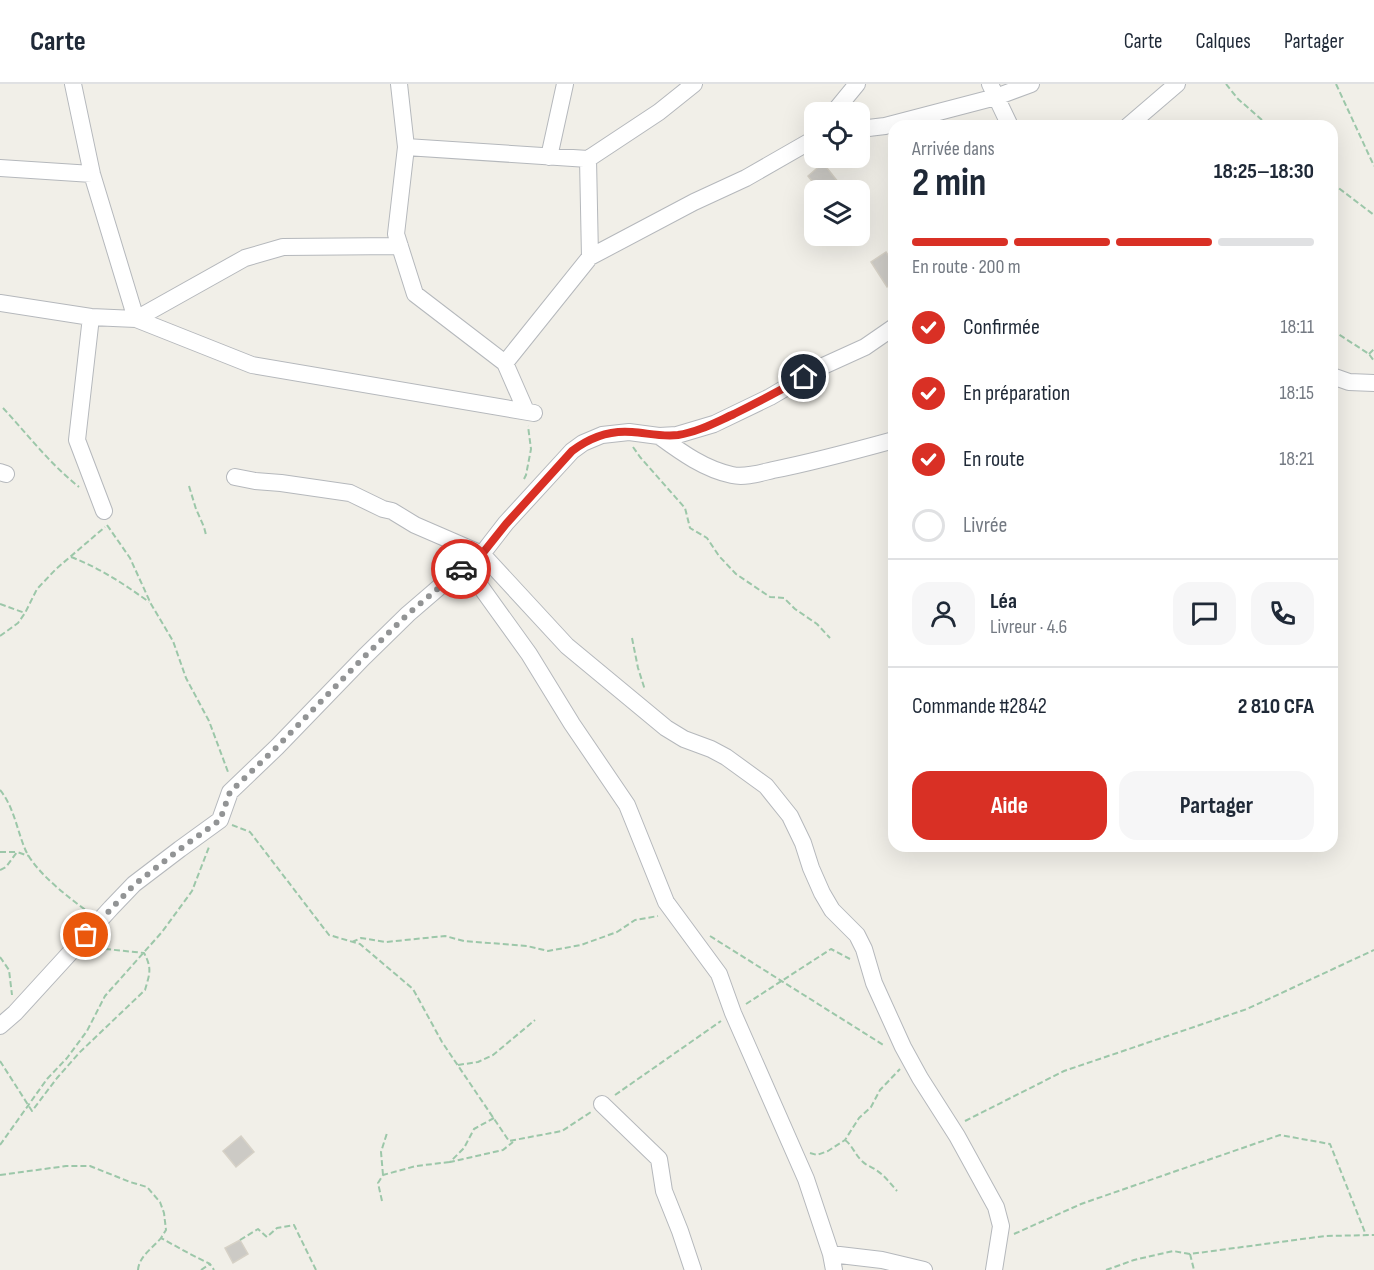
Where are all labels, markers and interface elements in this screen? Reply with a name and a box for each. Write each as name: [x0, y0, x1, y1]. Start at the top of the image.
text: Carte: [30, 25, 86, 58]
text: Carte: [1124, 29, 1163, 54]
text: Calques: [1196, 29, 1251, 54]
text: Partager: [1284, 29, 1344, 54]
map controls: [804, 102, 870, 246]
button: locate: [804, 102, 870, 168]
text: Arrivée dans: [912, 137, 995, 161]
text: 18:25–18:30: [1214, 158, 1314, 185]
text: 2 min: [912, 160, 986, 207]
button: layers: [804, 180, 870, 246]
text: En route · 200 m: [912, 255, 1020, 279]
icon: check: [912, 311, 945, 344]
text: Confirmée: [963, 314, 1040, 341]
text: 18:11: [1280, 315, 1314, 339]
pin: [778, 351, 829, 402]
icon: home: [787, 360, 820, 393]
icon: check: [912, 377, 945, 410]
text: En préparation: [963, 380, 1070, 407]
text: 18:15: [1279, 381, 1314, 405]
icon: check: [912, 443, 945, 476]
text: En route: [963, 446, 1025, 473]
text: 18:21: [1279, 447, 1314, 471]
text: Livrée: [963, 512, 1007, 539]
courier: [431, 539, 491, 599]
icon: car: [445, 553, 478, 586]
button: person: [912, 582, 975, 645]
button: chat: [1173, 582, 1236, 645]
button: phone: [1251, 582, 1314, 645]
text: Léa: [990, 588, 1017, 615]
text: Livreur · 4.6: [990, 615, 1067, 639]
text: Commande #2842: [912, 693, 1047, 720]
text: 2 810 CFA: [1238, 693, 1314, 720]
button: Aide: [912, 771, 1107, 840]
button: Partager: [1119, 771, 1314, 840]
pin: [60, 909, 111, 960]
icon: bag: [69, 918, 102, 951]

